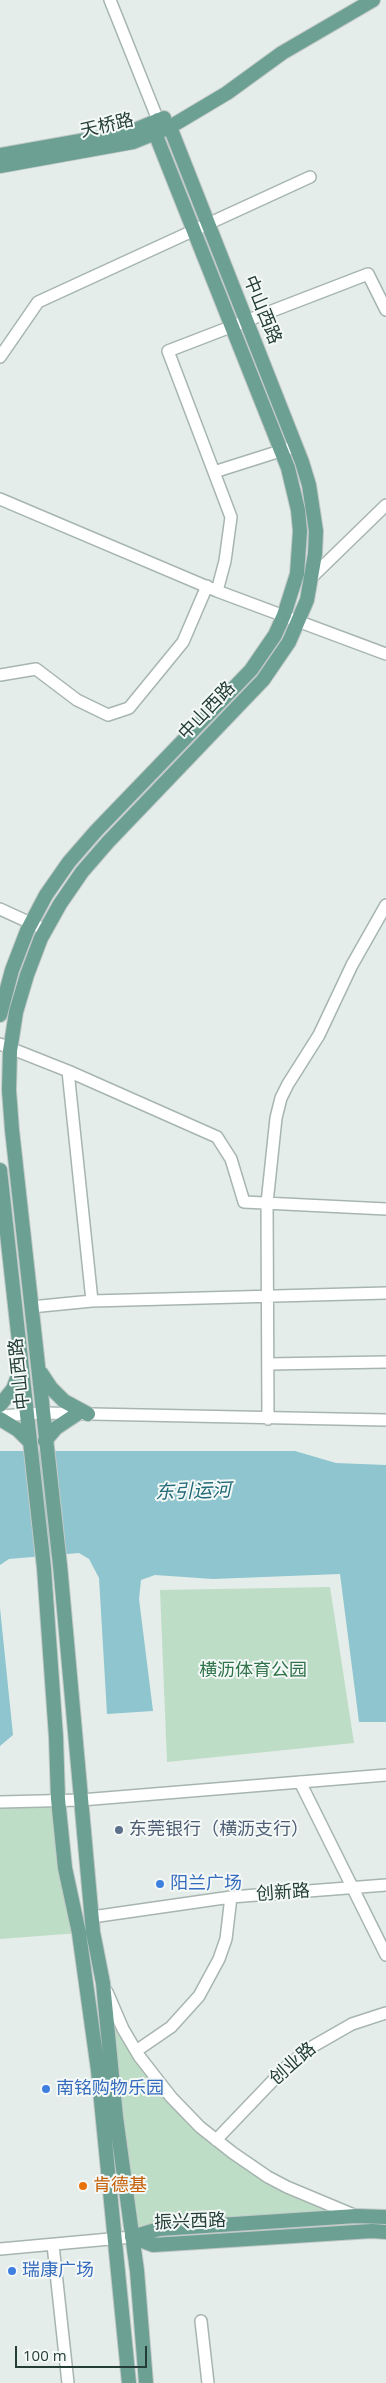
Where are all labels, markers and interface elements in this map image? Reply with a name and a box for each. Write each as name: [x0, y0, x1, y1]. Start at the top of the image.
street label: 天桥路: [78, 109, 136, 143]
street label: 中山西路: [239, 273, 285, 347]
street label: 中山西路: [174, 678, 240, 744]
street label: 中山西路: [5, 1337, 35, 1411]
water label: 东引运河: [155, 1479, 231, 1505]
park label: 横沥体育公园: [199, 1660, 307, 1682]
place label: 东莞银行（横沥支行）: [129, 1819, 309, 1841]
marker: 东莞银行（横沥支行）: [113, 1824, 125, 1836]
place label: 阳兰广场: [170, 1873, 242, 1895]
marker: 阳兰广场: [154, 1878, 166, 1890]
street label: 创新路: [255, 1880, 311, 1906]
street label: 创业路: [266, 2038, 320, 2090]
place label: 南铭购物乐园: [56, 2078, 164, 2100]
marker: 南铭购物乐园: [40, 2083, 52, 2095]
place label: 肯德基: [93, 2175, 147, 2197]
marker: 肯德基: [77, 2180, 89, 2192]
street label: 振兴西路: [154, 2210, 226, 2234]
place label: 瑞康广场: [22, 2260, 94, 2282]
marker: 瑞康广场: [6, 2265, 18, 2277]
scale bar: [18, 2336, 150, 2368]
text: 100 m: [23, 2345, 67, 2365]

